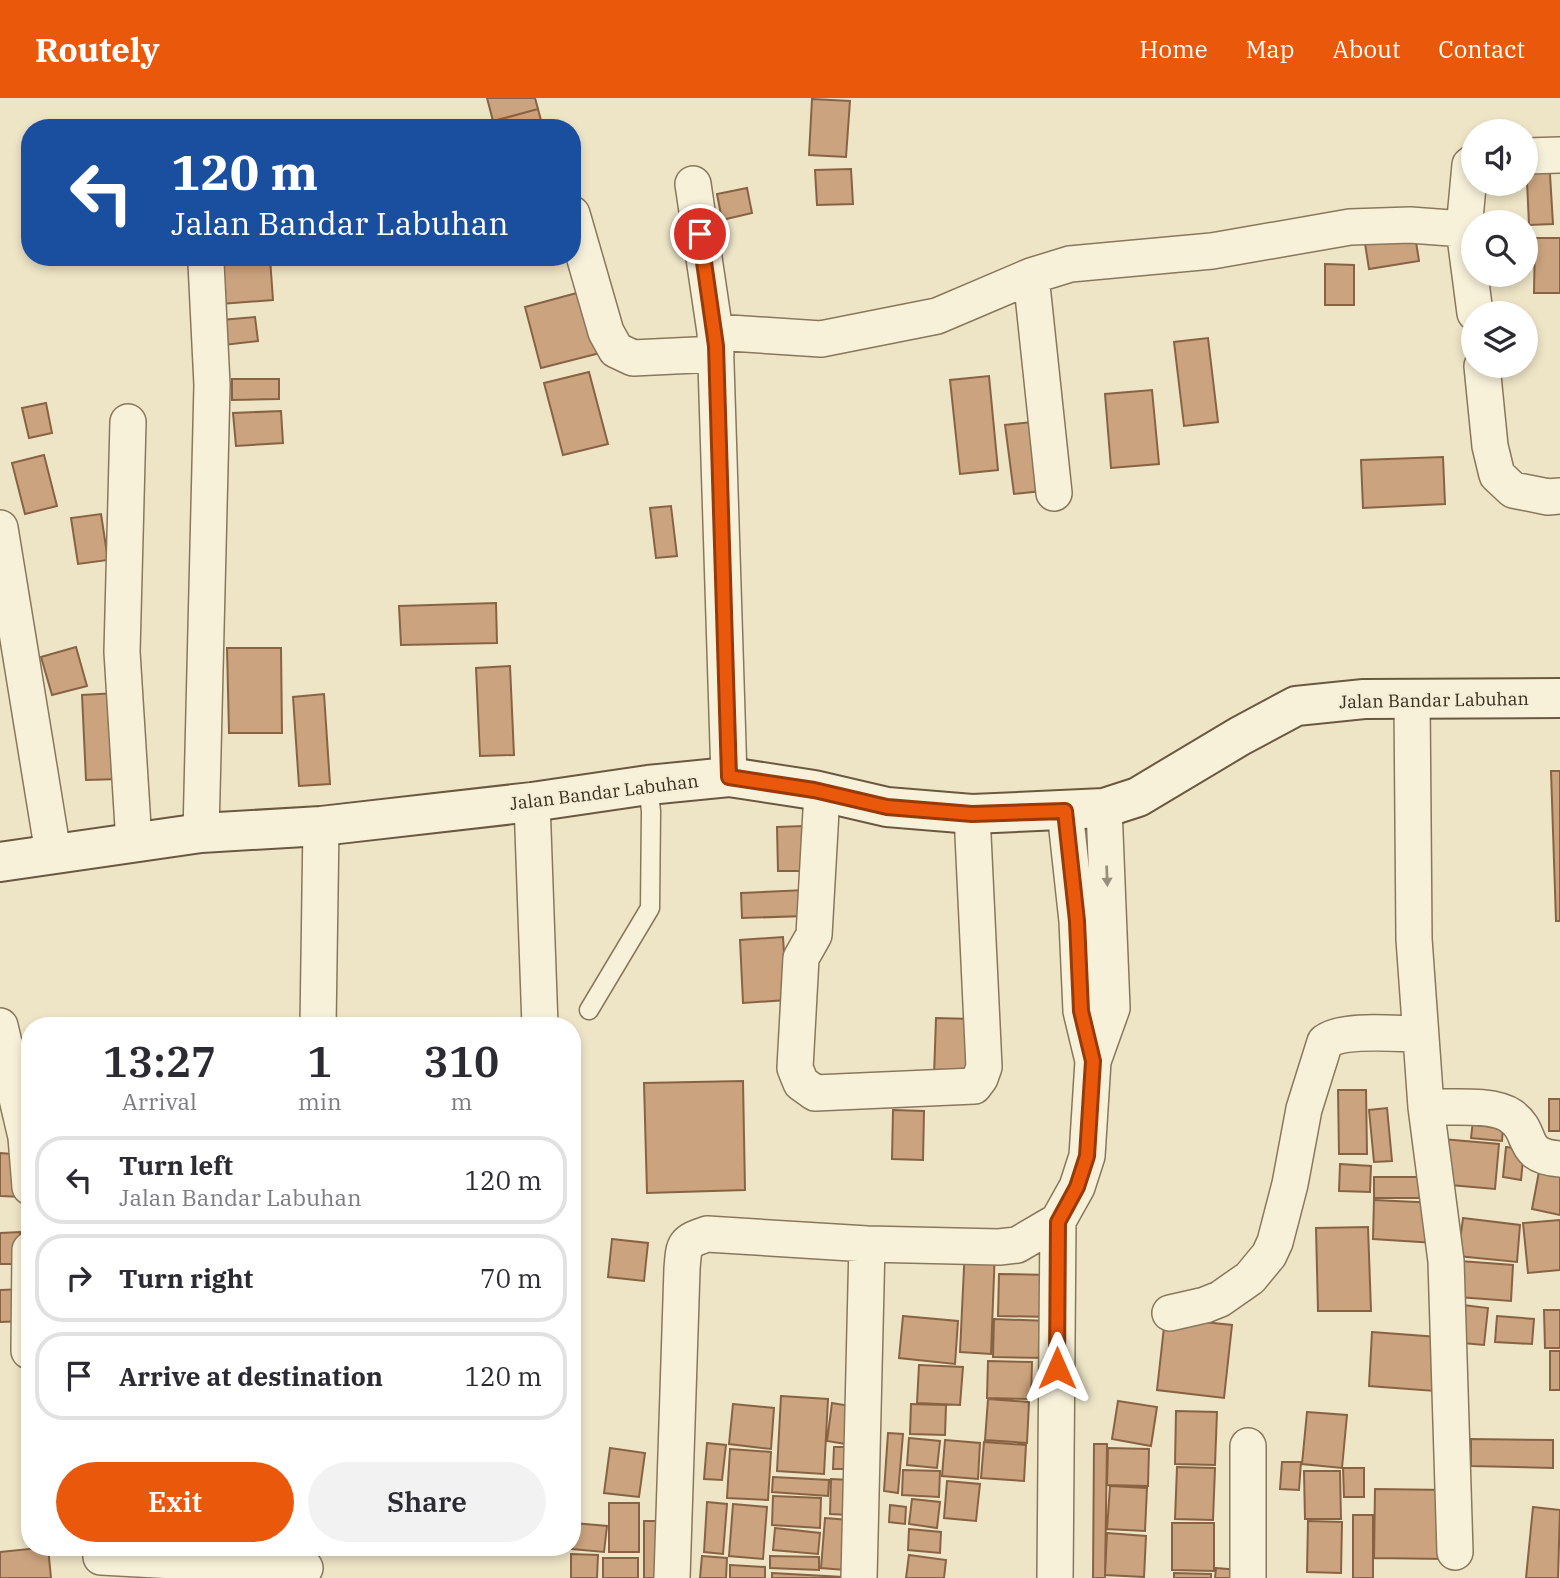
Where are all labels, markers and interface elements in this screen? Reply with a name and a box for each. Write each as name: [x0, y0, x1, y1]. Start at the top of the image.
text: Routely: [35, 28, 160, 71]
text: Home: [1140, 33, 1208, 65]
text: Map: [1246, 33, 1294, 65]
text: About: [1332, 33, 1400, 65]
text: Contact: [1438, 33, 1525, 65]
map controls: [1461, 119, 1538, 378]
button: sound: [1461, 119, 1538, 196]
text: 120 m: [171, 140, 318, 203]
icon: left: [56, 147, 147, 238]
text: Jalan Bandar Labuhan: [171, 202, 509, 244]
pin: [670, 204, 730, 264]
button: search: [1461, 210, 1538, 287]
icon: arrive: [681, 215, 719, 253]
button: layers: [1461, 301, 1538, 378]
street label: Jalan Bandar Labuhan: [1339, 687, 1529, 713]
street label: Jalan Bandar Labuhan: [508, 769, 700, 815]
one-way arrow: [1101, 865, 1112, 887]
text: 13:27: [103, 1034, 216, 1089]
text: 1: [307, 1034, 332, 1089]
text: 310: [424, 1034, 499, 1089]
text: Arrival: [122, 1086, 197, 1116]
text: min: [298, 1086, 342, 1116]
text: m: [450, 1086, 472, 1116]
text: Turn left: [119, 1148, 233, 1182]
icon: left: [60, 1161, 98, 1199]
text: 120 m: [464, 1163, 542, 1197]
text: Jalan Bandar Labuhan: [119, 1182, 362, 1212]
icon: right: [60, 1259, 98, 1297]
text: Turn right: [119, 1261, 253, 1295]
text: 70 m: [480, 1261, 542, 1295]
position arrow: [1020, 1331, 1094, 1405]
icon: arrive: [60, 1357, 98, 1395]
text: Arrive at destination: [119, 1359, 383, 1393]
text: 120 m: [464, 1359, 542, 1393]
button: Exit: [56, 1462, 294, 1542]
button: Share: [308, 1462, 546, 1542]

